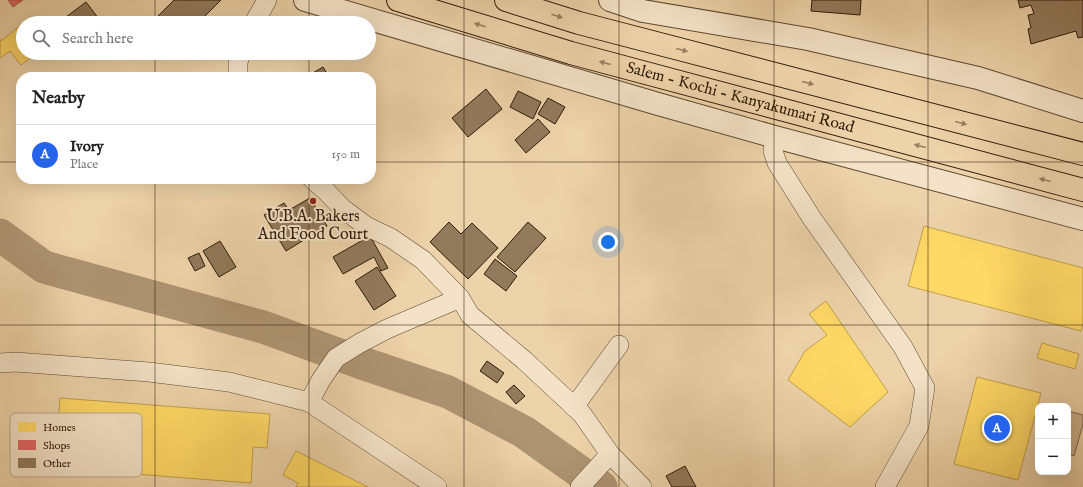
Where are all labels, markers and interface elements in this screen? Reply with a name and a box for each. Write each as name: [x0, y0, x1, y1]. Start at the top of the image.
one-way arrow: [551, 13, 563, 19]
search box: [16, 16, 376, 60]
one-way arrow: [474, 22, 486, 28]
icon: search: [30, 27, 52, 49]
text: Search here: [62, 29, 133, 48]
one-way arrow: [676, 47, 688, 53]
street label: Salem - Kochi - Kanyakumari Road: [624, 58, 857, 138]
one-way arrow: [598, 59, 611, 65]
one-way arrow: [802, 80, 814, 86]
text: Nearby: [32, 88, 85, 109]
one-way arrow: [955, 120, 967, 126]
text: Ivory: [70, 137, 104, 156]
one-way arrow: [913, 143, 926, 149]
text: A: [41, 146, 49, 163]
text: 150 m: [331, 146, 360, 163]
text: Place: [70, 156, 98, 173]
one-way arrow: [1039, 177, 1051, 183]
marker: U.B.A. Bakers And Food Court: [308, 196, 318, 206]
place label: U.B.A. Bakers And Food Court: [257, 207, 369, 245]
your location: [598, 232, 618, 252]
map controls: [1035, 403, 1071, 475]
button: +: [1035, 403, 1071, 439]
legend: [10, 413, 142, 477]
pin: A: [984, 413, 1010, 443]
text: Homes: [43, 421, 76, 435]
text: Shops: [43, 439, 70, 453]
button: −: [1035, 439, 1071, 475]
text: Other: [43, 457, 71, 471]

